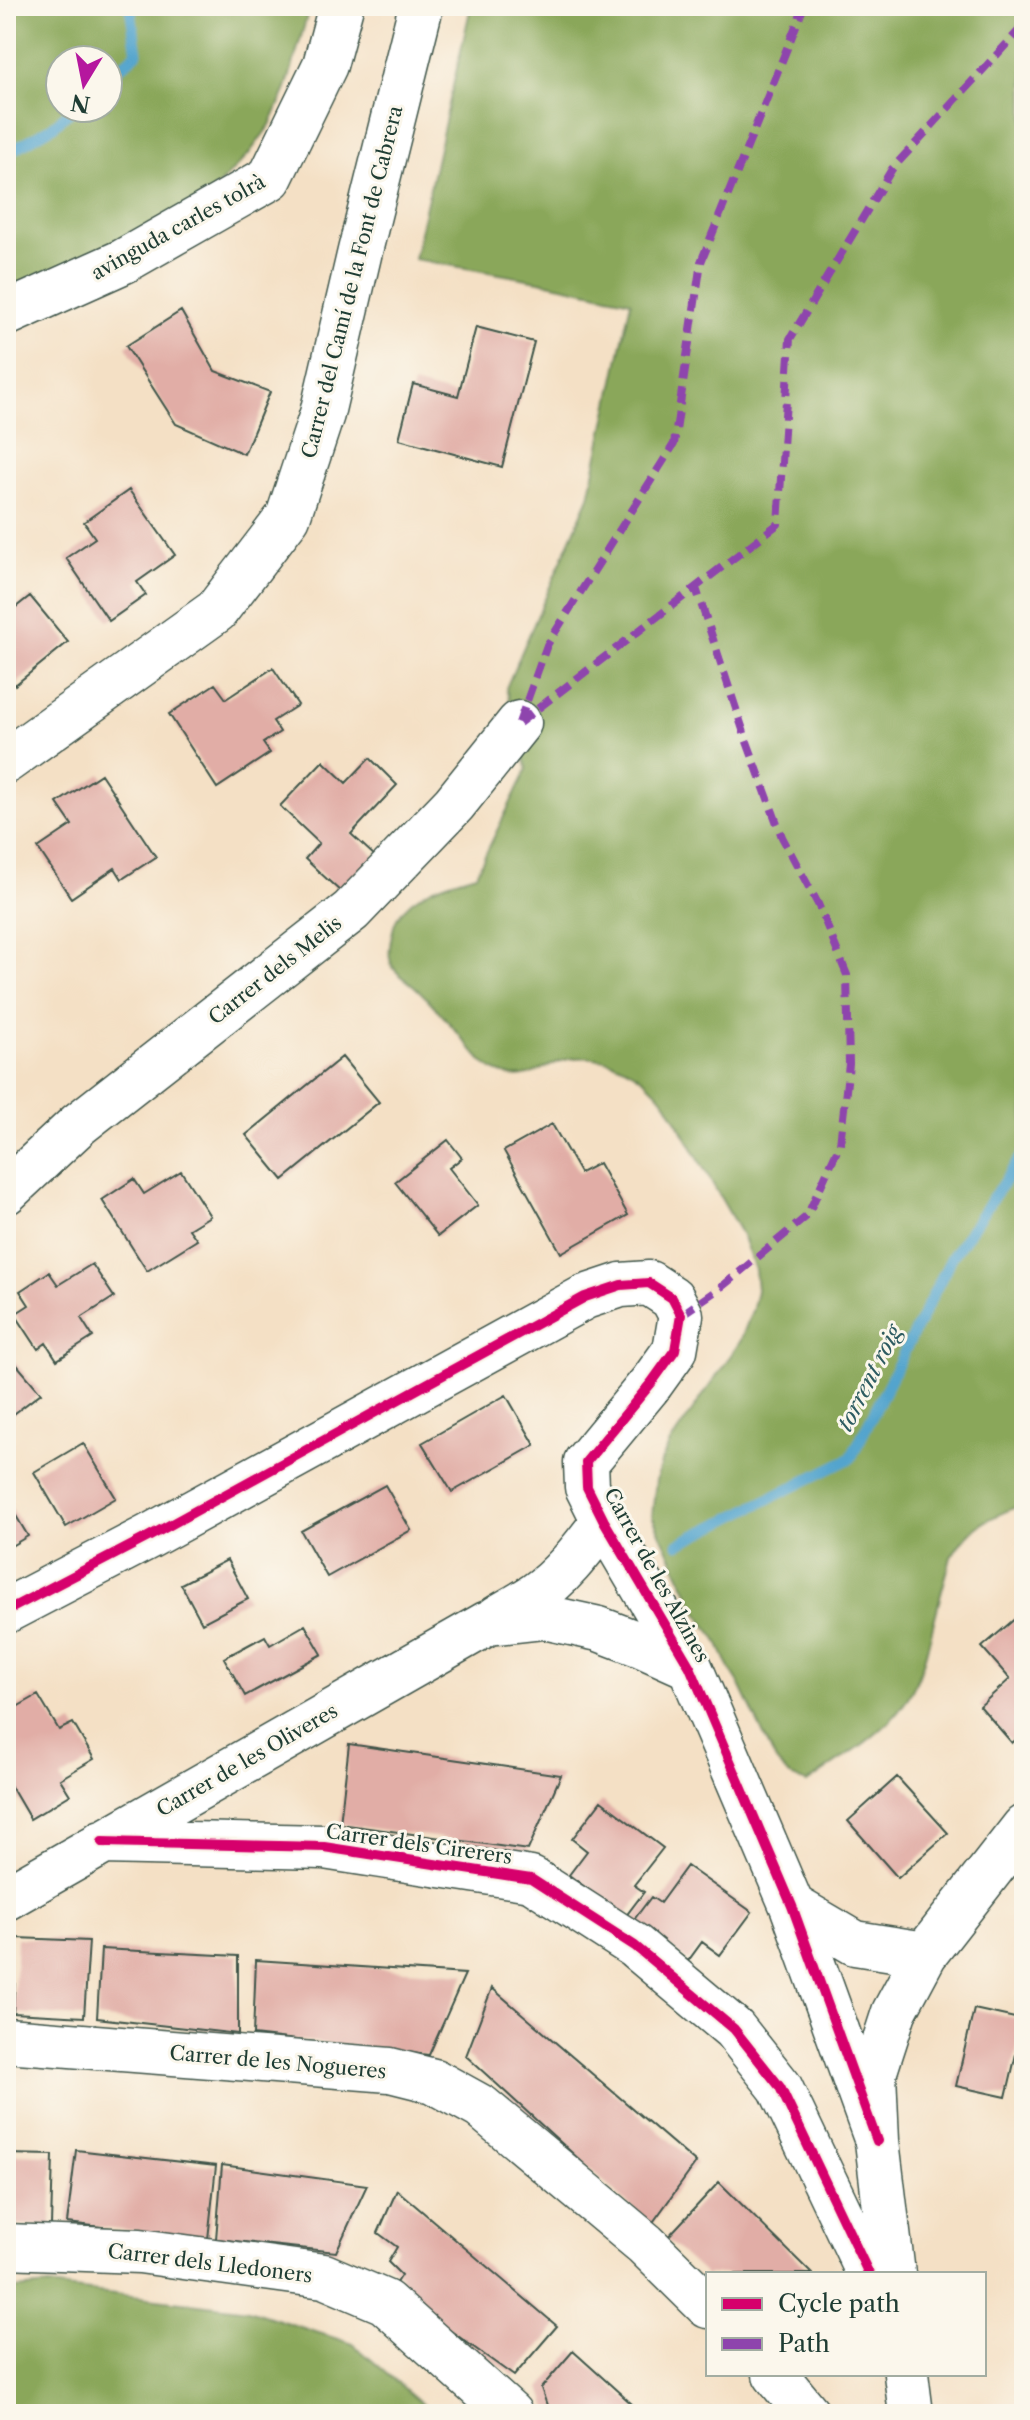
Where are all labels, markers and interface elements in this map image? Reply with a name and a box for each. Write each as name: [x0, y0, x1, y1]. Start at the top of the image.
north arrow: [44, 44, 124, 124]
text: N: [69, 88, 92, 118]
street label: Carrer del Camí de la Font de Cabrera: [297, 103, 408, 461]
street label: avinguda carles tolrà: [87, 169, 269, 285]
street label: Carrer dels Melis: [204, 911, 346, 1029]
water label: torrent roig: [831, 1319, 908, 1436]
street label: Carrer de les Alzines: [599, 1484, 715, 1666]
street label: Carrer de les Oliveres: [152, 1698, 342, 1822]
street label: Carrer dels Cirerers: [324, 1819, 514, 1869]
street label: Carrer de les Nogueres: [169, 2041, 387, 2083]
street label: Carrer dels Lledoners: [106, 2239, 314, 2287]
legend: [706, 2272, 986, 2376]
text: Cycle path: [778, 2289, 900, 2318]
text: Path: [778, 2329, 830, 2358]

